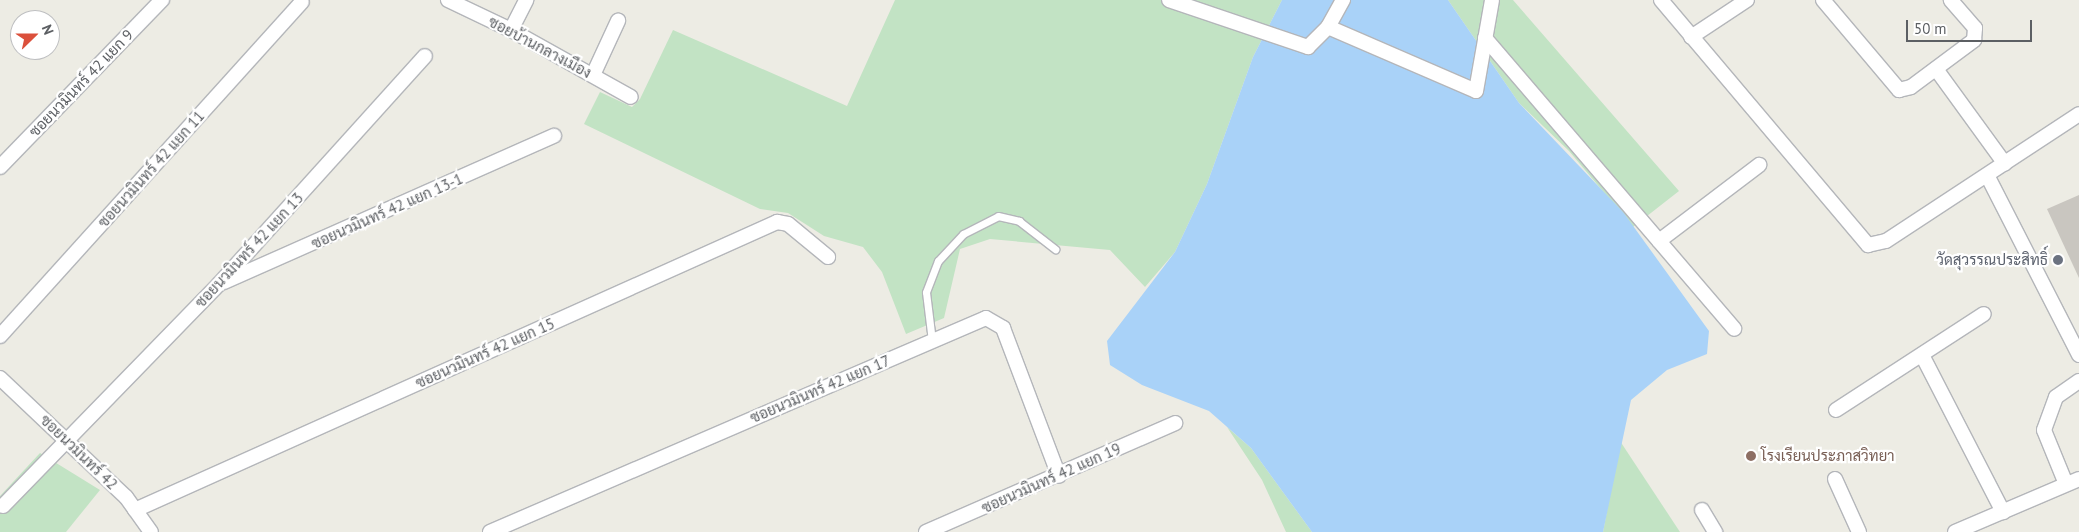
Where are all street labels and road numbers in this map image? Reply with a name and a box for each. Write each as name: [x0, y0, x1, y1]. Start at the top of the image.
street label: ซอยบ้านกลางเมือง: [485, 12, 595, 82]
street label: ซอยนวมินทร์ 42 แยก 9: [25, 26, 137, 140]
street label: ซอยนวมินทร์ 42 แยก 11: [94, 107, 208, 231]
street label: ซอยนวมินทร์ 42 แยก 13-1: [308, 169, 466, 253]
street label: ซอยนวมินทร์ 42 แยก 13: [191, 189, 307, 311]
street label: ซอยนวมินทร์ 42 แยก 15: [413, 314, 557, 392]
street label: ซอยนวมินทร์ 42 แยก 17: [747, 351, 893, 427]
street label: ซอยนวมินทร์ 42: [37, 411, 121, 493]
street label: ซอยนวมินทร์ 42 แยก 19: [979, 439, 1123, 517]

